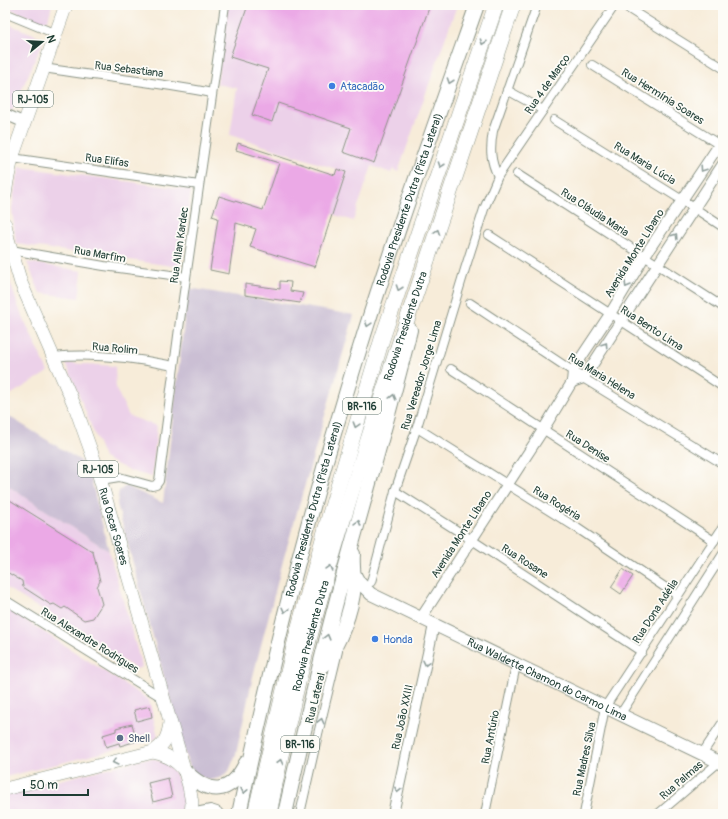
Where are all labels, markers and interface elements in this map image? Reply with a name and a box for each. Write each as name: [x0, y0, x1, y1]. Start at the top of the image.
north arrow: [22, 22, 62, 62]
text: N: [44, 34, 59, 45]
one-way arrow: [479, 38, 488, 45]
street label: Rua 4 de Março: [522, 52, 573, 117]
street label: Rua Sebastiana: [94, 59, 164, 80]
street label: Rua Hermínia Soares: [619, 66, 707, 127]
one-way arrow: [447, 78, 455, 85]
place label: Atacadão: [340, 80, 384, 93]
marker: Atacadão: [327, 81, 337, 91]
road number: RJ-105: [13, 91, 53, 107]
street label: Rodovia Presidente Dutra (Pista Lateral): [374, 112, 445, 288]
street label: Rua Maria Lúcia: [611, 139, 678, 188]
street label: Rua Elifas: [84, 151, 130, 170]
one-way arrow: [437, 161, 445, 168]
one-way arrow: [700, 165, 708, 172]
street label: Rua Cláudia Maria: [558, 186, 631, 239]
street label: Rua Allan Kardec: [168, 206, 191, 284]
street label: Avenida Monte Líbano: [602, 207, 667, 300]
one-way arrow: [433, 228, 441, 235]
one-way arrow: [671, 233, 678, 240]
street label: Rua Marfim: [73, 244, 127, 265]
street label: Rodovia Presidente Dutra: [381, 270, 430, 383]
one-way arrow: [624, 281, 631, 288]
one-way arrow: [395, 284, 404, 291]
street label: Rua Bento Lima: [618, 303, 686, 354]
street label: Rua Vereador Jorge Lima: [399, 319, 444, 432]
one-way arrow: [364, 320, 373, 327]
street label: Rua Rolim: [92, 340, 139, 357]
one-way arrow: [600, 342, 607, 349]
street label: Rua Maria Helena: [566, 351, 638, 402]
one-way arrow: [388, 394, 397, 401]
road number: BR-116: [343, 398, 381, 414]
street label: Rodovia Presidente Dutra (Pista Lateral): [283, 420, 344, 598]
one-way arrow: [352, 422, 361, 429]
street label: Rua Denise: [563, 427, 613, 466]
road number: RJ-105: [78, 461, 118, 477]
street label: Rua Rogéria: [530, 484, 583, 523]
street label: Rua Oscar Soares: [96, 486, 131, 567]
street label: Avenida Monte Líbano: [428, 488, 495, 580]
one-way arrow: [353, 520, 362, 527]
street label: Rua Rosane: [499, 542, 551, 582]
one-way arrow: [325, 565, 334, 572]
street label: Rua Dona Adélia: [630, 577, 681, 646]
street label: Rodovia Presidente Dutra: [290, 579, 332, 693]
street label: Rua Alexandre Rodrigues: [38, 605, 141, 676]
one-way arrow: [282, 607, 290, 613]
one-way arrow: [322, 633, 331, 640]
place label: Honda: [383, 633, 413, 646]
marker: Honda: [370, 634, 380, 644]
street label: Rua Waldette Chamon do Carmo Lima: [465, 635, 629, 724]
one-way arrow: [422, 659, 430, 666]
street label: Rua Lateral: [303, 671, 328, 725]
street label: Rua João XXIII: [389, 683, 416, 751]
street label: Rua Antúrio: [479, 709, 502, 765]
one-way arrow: [316, 718, 324, 724]
street label: Rua Madres Silva: [570, 721, 599, 797]
place label: Shell: [128, 732, 150, 745]
marker: Shell: [115, 733, 125, 743]
road number: BR-116: [281, 736, 319, 752]
one-way arrow: [112, 757, 118, 765]
street label: Rua Palmas: [657, 758, 705, 803]
one-way arrow: [275, 759, 283, 765]
scale bar: [24, 771, 88, 797]
text: 50 m: [30, 778, 58, 793]
one-way arrow: [395, 787, 403, 793]
one-way arrow: [240, 788, 249, 794]

